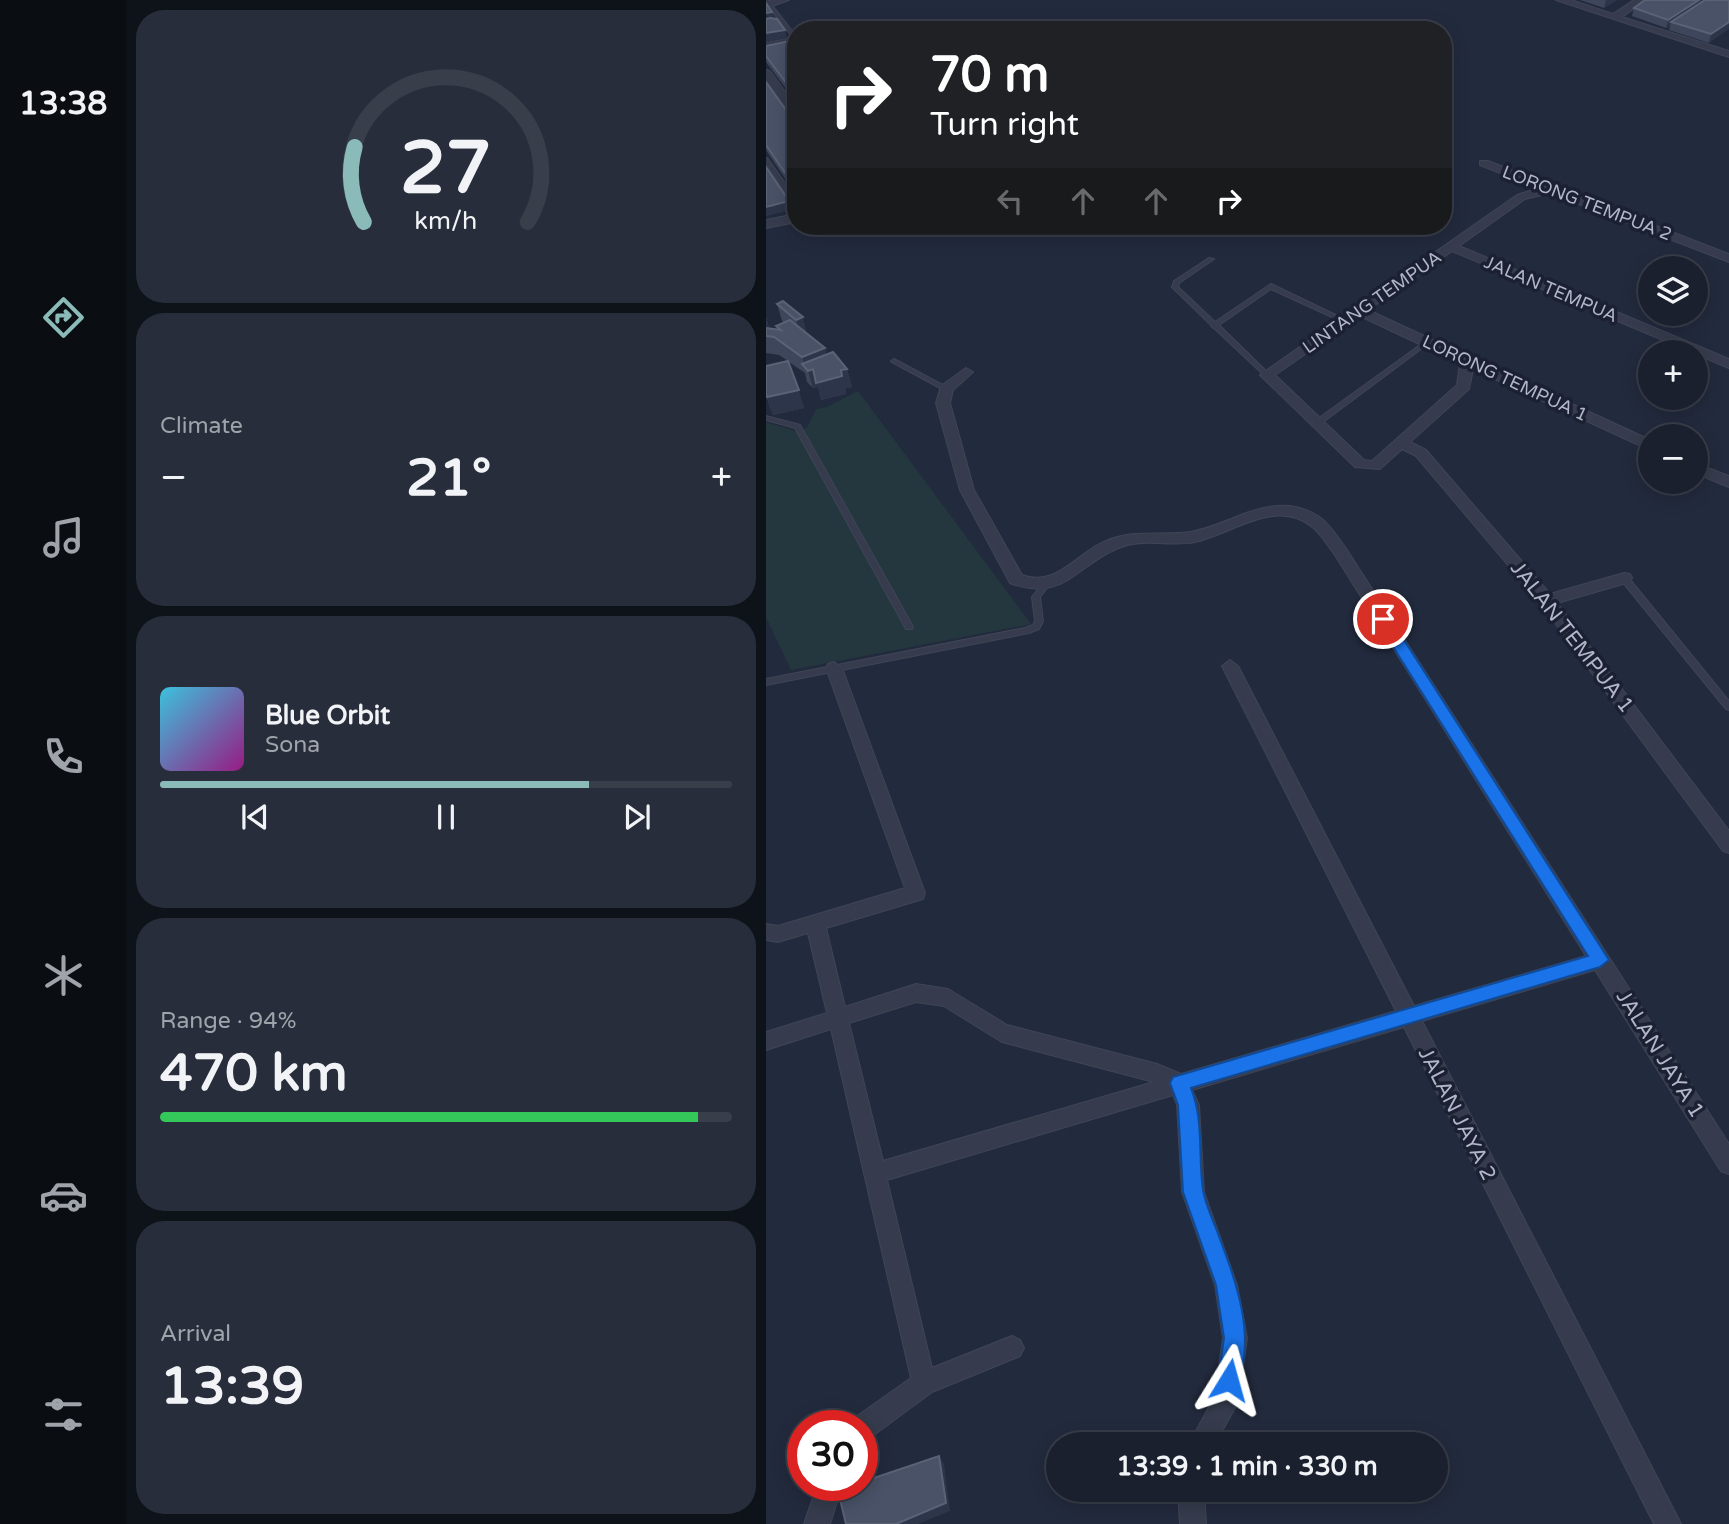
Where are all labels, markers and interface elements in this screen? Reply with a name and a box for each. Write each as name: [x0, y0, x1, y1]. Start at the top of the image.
text: 70 m: [930, 46, 1049, 105]
icon: right: [815, 49, 906, 140]
text: 13:38: [19, 85, 107, 123]
text: Turn right: [930, 106, 1079, 144]
text: 27: [400, 126, 492, 214]
street label: LORONG TEMPUA 2: [1499, 161, 1675, 245]
icon: left: [991, 182, 1029, 220]
icon: ahead: [1064, 182, 1102, 220]
icon: ahead: [1137, 182, 1175, 220]
icon: right: [1210, 182, 1248, 220]
text: km/h: [415, 206, 477, 236]
street label: LINTANG TEMPUA: [1298, 246, 1446, 358]
street label: JALAN TEMPUA: [1481, 251, 1621, 327]
map controls: [1638, 256, 1708, 494]
button: layers: [1638, 256, 1708, 326]
icon: directions: [39, 293, 88, 342]
street label: LORONG TEMPUA 1: [1419, 330, 1591, 426]
button: +: [1638, 340, 1708, 410]
text: Climate: [160, 412, 243, 440]
button: −: [1638, 424, 1708, 494]
text: 21°: [406, 447, 491, 510]
text: −: [160, 455, 187, 501]
text: +: [711, 455, 732, 501]
icon: music: [39, 513, 88, 562]
street label: JALAN TEMPUA 1: [1505, 556, 1639, 718]
pin: [1353, 589, 1413, 649]
icon: arrive: [1364, 600, 1402, 638]
text: Blue Orbit: [265, 700, 390, 731]
text: Sona: [265, 731, 320, 759]
icon: phone: [39, 732, 88, 781]
icon: previous: [236, 798, 274, 836]
icon: pause: [427, 798, 465, 836]
icon: next: [618, 798, 656, 836]
icon: climate: [39, 951, 88, 1000]
street label: JALAN JAYA 1: [1611, 986, 1709, 1122]
text: Range · 94%: [160, 1007, 296, 1035]
text: 470 km: [160, 1042, 348, 1105]
street label: JALAN JAYA 2: [1413, 1043, 1501, 1185]
icon: car: [39, 1171, 88, 1220]
text: Arrival: [160, 1320, 231, 1348]
position arrow: [1192, 1343, 1266, 1417]
text: 13:39: [160, 1355, 304, 1418]
icon: filters: [39, 1390, 88, 1439]
speed limit sign: 30: [787, 1410, 878, 1501]
text: 13:39 · 1 min · 330 m: [1116, 1451, 1378, 1482]

